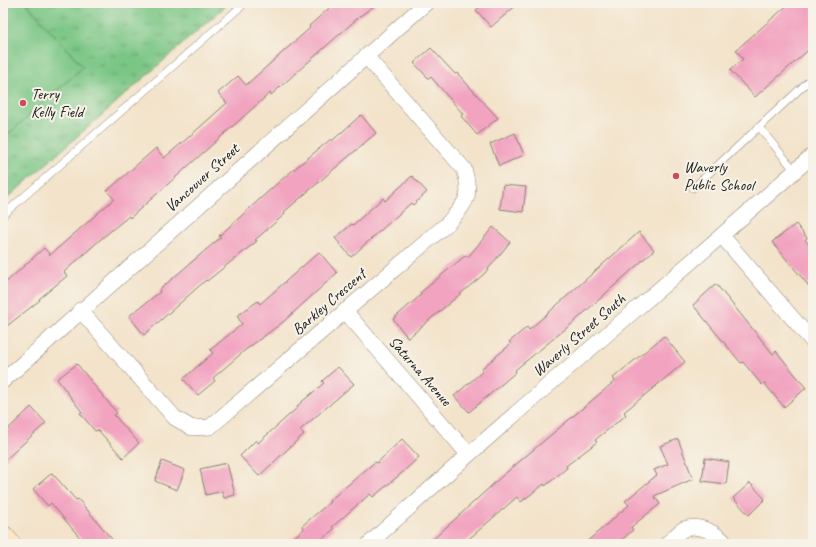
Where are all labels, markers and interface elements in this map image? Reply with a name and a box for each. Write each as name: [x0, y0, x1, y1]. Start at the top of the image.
place label: Terry Kelly Field: [31, 84, 86, 122]
marker: Terry Kelly Field: [18, 98, 28, 108]
street label: Vancouver Street: [161, 138, 245, 217]
place label: Waverly Public School: [684, 157, 757, 195]
marker: Waverly Public School: [671, 171, 681, 181]
street label: Barkley Crescent: [288, 263, 372, 340]
street label: Waverly Street South: [528, 289, 630, 381]
street label: Saturna Avenue: [384, 332, 457, 411]

